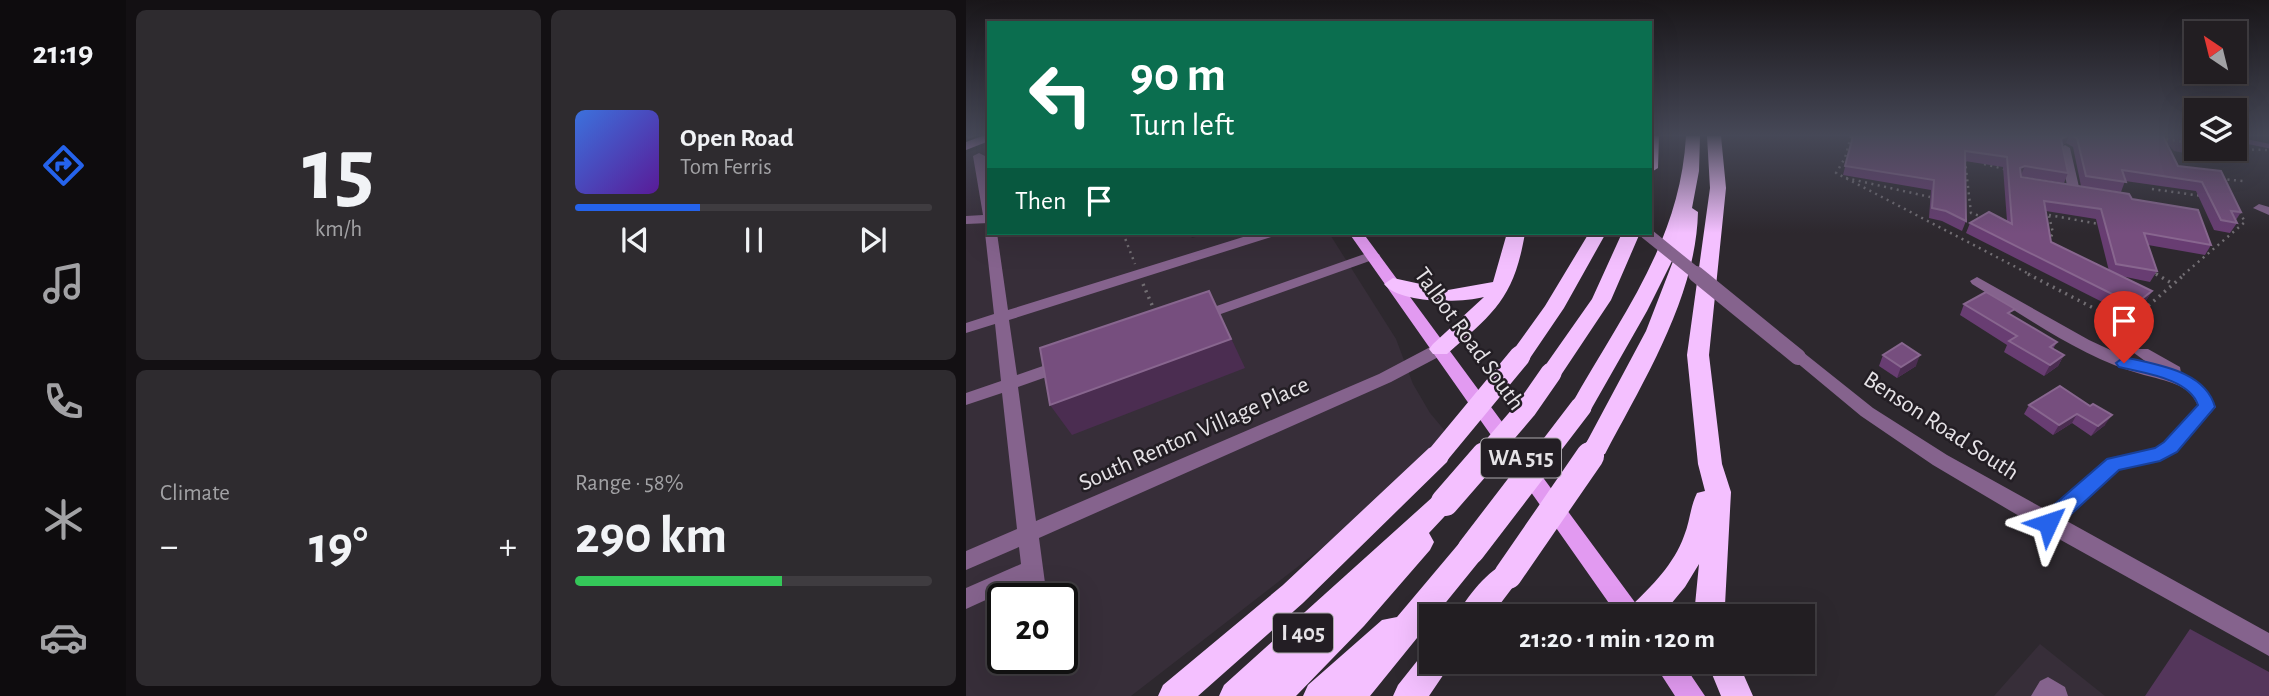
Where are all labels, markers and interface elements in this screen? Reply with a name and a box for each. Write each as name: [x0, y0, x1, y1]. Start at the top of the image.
north arrow: [2184, 21, 2247, 84]
map controls: [2184, 21, 2247, 161]
text: 21:19: [33, 37, 93, 69]
icon: left: [1015, 49, 1106, 140]
text: 90 m: [1130, 51, 1226, 100]
button: layers: [2184, 98, 2247, 161]
text: Turn left: [1130, 109, 1234, 141]
text: 15: [302, 125, 375, 216]
text: Open Road: [680, 125, 794, 151]
icon: directions: [39, 141, 88, 190]
text: Tom Ferris: [680, 156, 772, 179]
icon: arrive: [1080, 182, 1118, 220]
text: Then: [1015, 188, 1066, 214]
text: km/h: [315, 218, 362, 241]
icon: previous: [616, 221, 654, 259]
icon: pause: [735, 221, 773, 259]
icon: next: [854, 221, 892, 259]
icon: music: [39, 259, 88, 308]
street label: Talbot Road South: [1409, 263, 1529, 415]
pin: [2094, 291, 2154, 363]
icon: arrive: [2105, 302, 2143, 340]
street label: Benson Road South: [1859, 367, 2023, 485]
street label: South Renton Village Place: [1075, 372, 1313, 496]
icon: phone: [39, 377, 88, 426]
road number: WA 515: [1481, 438, 1561, 478]
text: Range · 58%: [575, 472, 684, 495]
text: Climate: [160, 482, 230, 505]
position arrow: [2011, 486, 2085, 560]
icon: climate: [39, 495, 88, 544]
text: 290 km: [575, 510, 727, 562]
text: 19°: [309, 520, 368, 572]
text: −: [160, 528, 178, 566]
text: +: [499, 528, 517, 566]
speed limit sign: 20: [987, 583, 1078, 674]
icon: car: [39, 613, 88, 662]
road number: I 405: [1273, 614, 1333, 652]
text: 21:20 · 1 min · 120 m: [1519, 626, 1715, 652]

